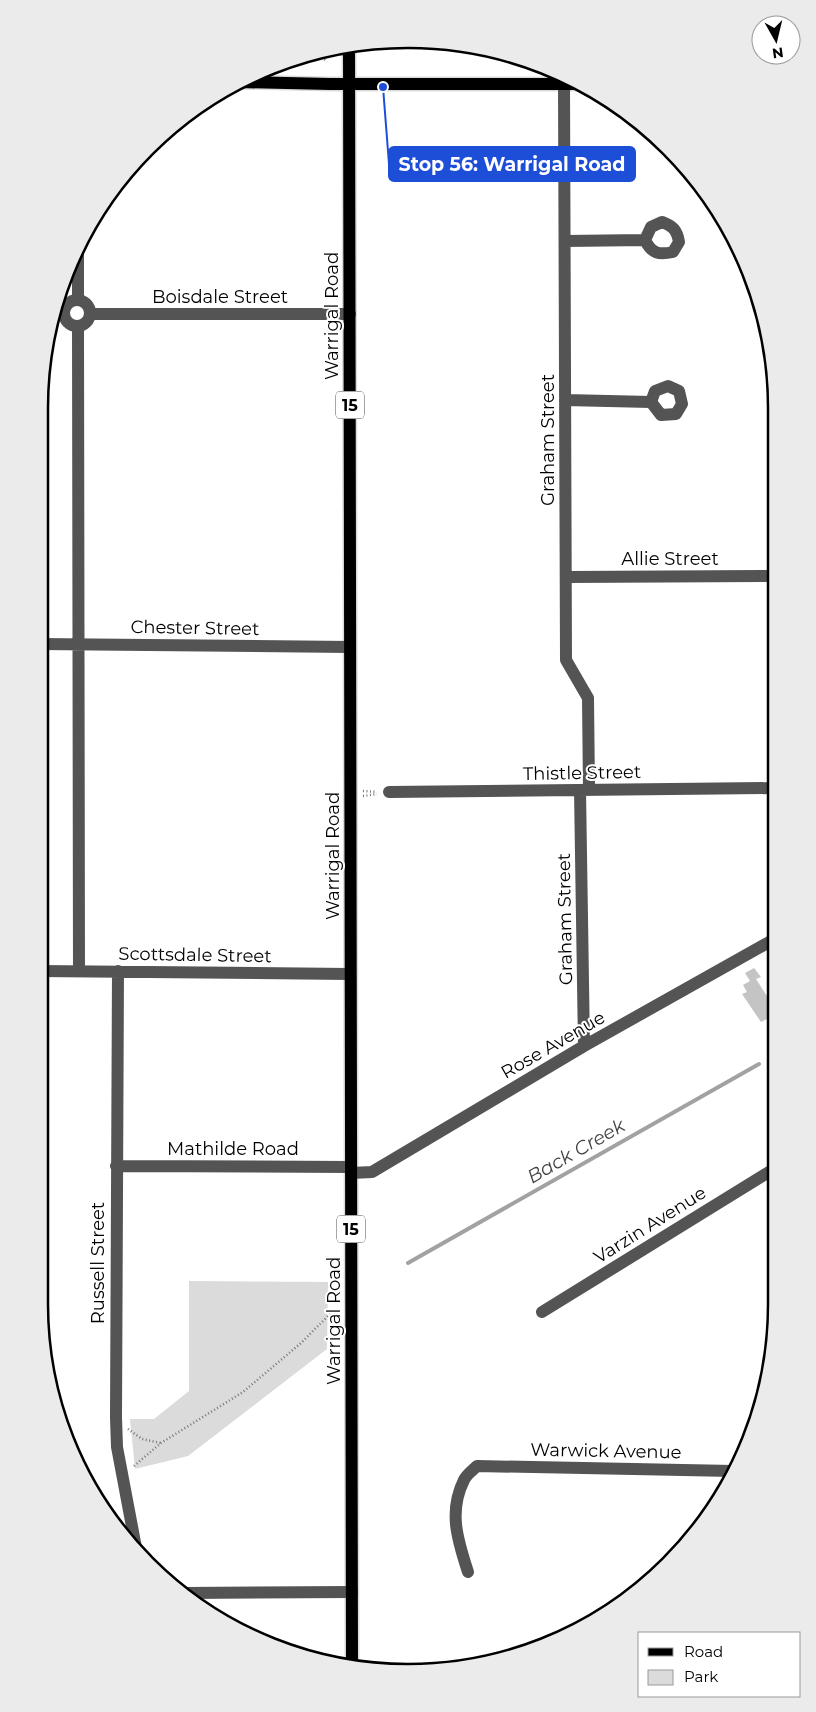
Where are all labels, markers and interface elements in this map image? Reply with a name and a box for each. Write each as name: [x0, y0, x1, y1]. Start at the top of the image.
north arrow: [751, 15, 801, 65]
text: N: [771, 43, 785, 63]
callout: Stop 56: Warrigal Road: [389, 147, 635, 181]
text: Stop 56: Warrigal Road: [399, 153, 625, 176]
street label: Warrigal Road: [321, 252, 343, 380]
street label: Boisdale Street: [152, 286, 288, 308]
street label: Graham Street: [537, 374, 559, 506]
road number: 15: [336, 392, 364, 418]
street label: Allie Street: [621, 548, 719, 570]
street label: Chester Street: [130, 616, 260, 640]
street label: Thistle Street: [523, 761, 641, 785]
street label: Warrigal Road: [322, 792, 344, 920]
street label: Graham Street: [553, 853, 577, 985]
street label: Scottsdale Street: [118, 943, 272, 967]
street label: Rose Avenue: [497, 1006, 609, 1084]
water label: Back Creek: [523, 1113, 630, 1188]
street label: Mathilde Road: [167, 1138, 299, 1160]
street label: Varzin Avenue: [590, 1182, 710, 1268]
street label: Russell Street: [87, 1202, 109, 1324]
road number: 15: [337, 1216, 365, 1242]
street label: Warrigal Road: [323, 1257, 345, 1385]
street label: Warwick Avenue: [530, 1439, 682, 1463]
legend: [638, 1632, 801, 1697]
text: Road: [684, 1642, 723, 1661]
text: Park: [684, 1667, 718, 1686]

